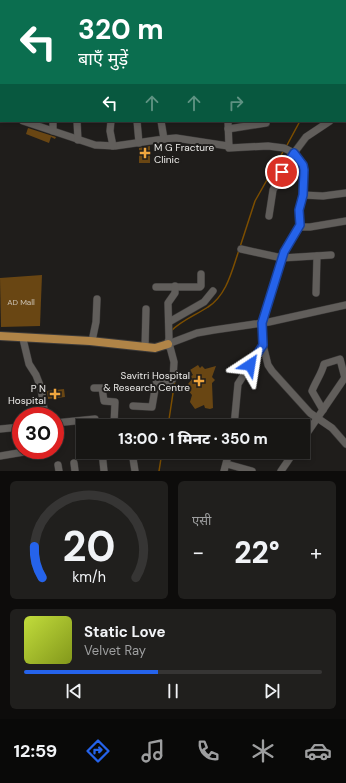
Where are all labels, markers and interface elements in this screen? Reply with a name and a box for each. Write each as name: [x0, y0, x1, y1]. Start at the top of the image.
text: 320 m: [78, 11, 164, 48]
icon: left: [12, 16, 64, 68]
text: बाएँ मुड़ें: [78, 47, 128, 71]
icon: left: [99, 92, 121, 114]
icon: ahead: [141, 92, 163, 114]
icon: ahead: [183, 92, 205, 114]
icon: right: [225, 92, 247, 114]
place label: M G Fracture Clinic: [154, 141, 215, 166]
marker: M G Fracture Clinic: [139, 147, 151, 159]
pin: [265, 155, 299, 189]
icon: arrive: [271, 161, 293, 183]
house number: AD Mall: [7, 297, 35, 307]
position arrow: [229, 344, 271, 386]
place label: Savitri Hospital & Research Centre: [103, 369, 190, 394]
marker: Savitri Hospital & Research Centre: [193, 375, 205, 387]
place label: P N Hospital: [8, 382, 46, 407]
marker: P N Hospital: [49, 388, 61, 400]
speed limit sign: 30: [12, 407, 64, 459]
text: 13:00 · 1 मिनट · 350 m: [118, 429, 268, 449]
text: एसी: [192, 512, 211, 529]
text: 20: [62, 520, 116, 574]
text: 22°: [234, 533, 280, 572]
text: −: [192, 538, 204, 567]
text: +: [310, 538, 322, 567]
text: km/h: [72, 568, 106, 586]
text: Static Love: [84, 622, 165, 642]
text: Velvet Ray: [84, 642, 146, 659]
icon: previous: [63, 680, 85, 702]
icon: pause: [162, 680, 184, 702]
icon: next: [261, 680, 283, 702]
icon: directions: [84, 737, 112, 765]
icon: music: [139, 737, 167, 765]
icon: phone: [194, 737, 222, 765]
icon: climate: [249, 737, 277, 765]
icon: car: [304, 737, 332, 765]
text: 12:59: [14, 739, 57, 763]

